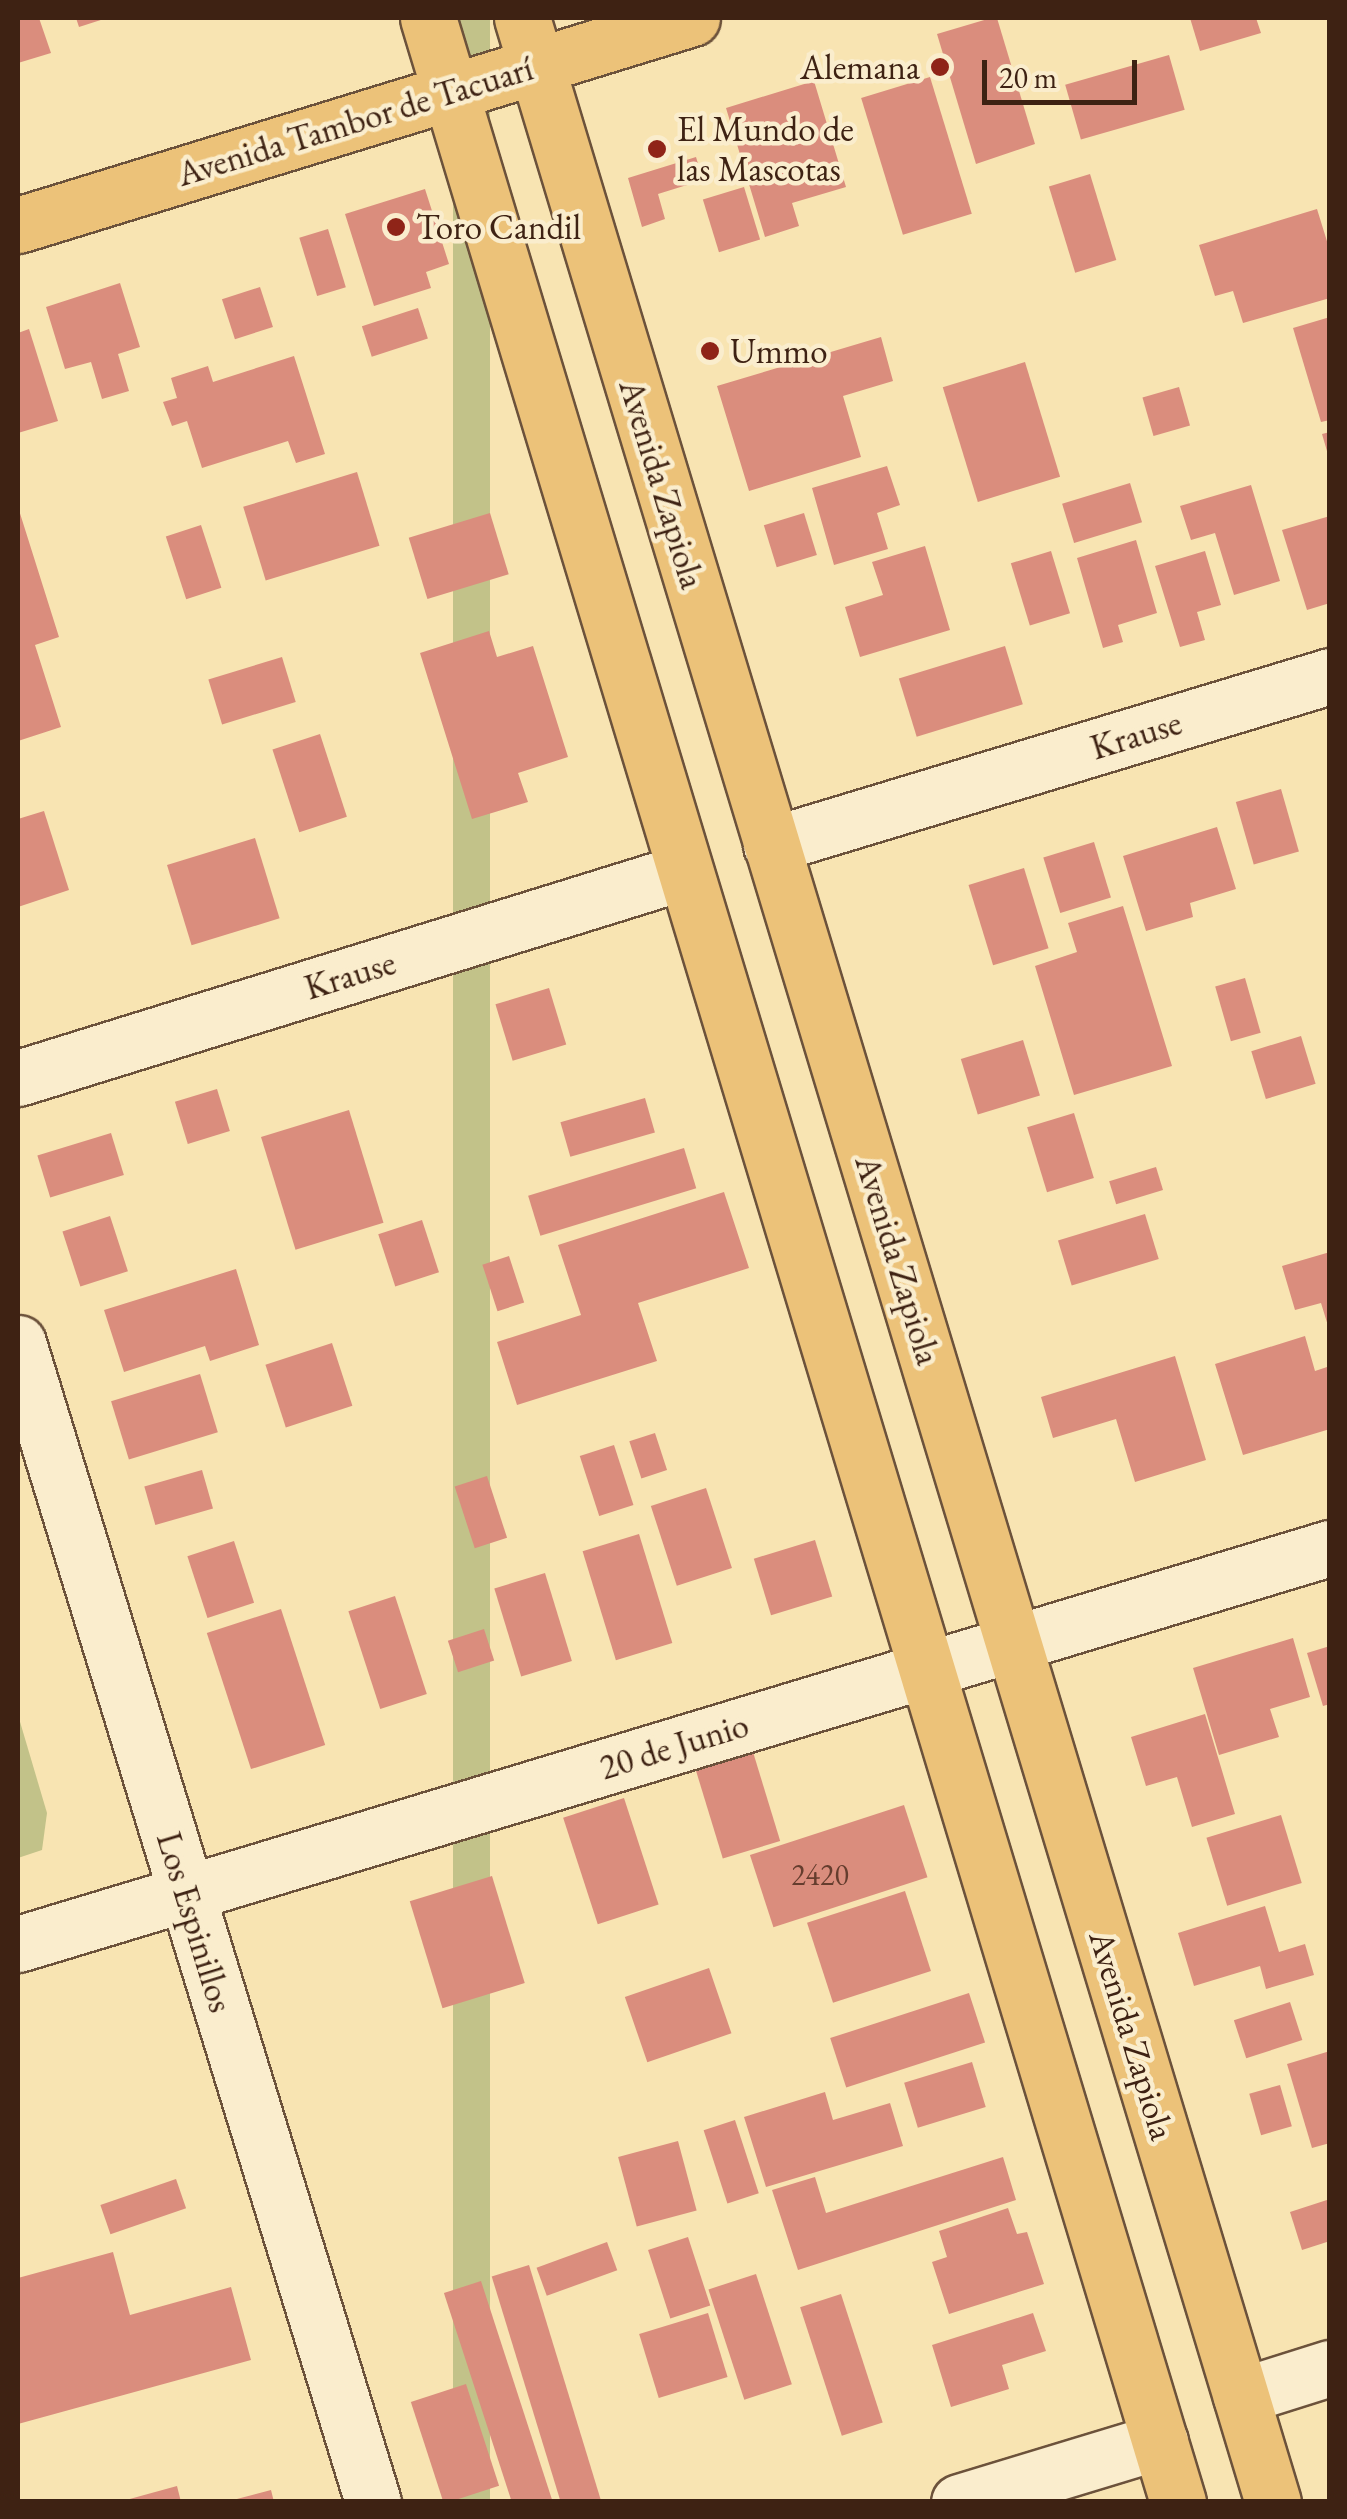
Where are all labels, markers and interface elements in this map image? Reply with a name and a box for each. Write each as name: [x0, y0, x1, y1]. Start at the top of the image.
scale bar: [987, 40, 1142, 102]
place label: Alemana: [800, 46, 920, 88]
street label: Avenida Tambor de Tacuarí: [172, 47, 538, 195]
marker: Alemana: [929, 56, 951, 78]
text: 20 m: [999, 58, 1057, 97]
place label: El Mundo de las Mascotas: [677, 108, 854, 190]
marker: El Mundo de las Mascotas: [646, 138, 668, 160]
place label: Toro Candil: [416, 206, 581, 248]
marker: Toro Candil: [385, 216, 407, 238]
place label: Ummo: [730, 330, 828, 372]
marker: Ummo: [699, 340, 721, 362]
street label: Avenida Zapiola: [610, 374, 714, 594]
street label: Krause: [1085, 701, 1187, 769]
street label: Krause: [299, 941, 401, 1009]
street label: Avenida Zapiola: [846, 1150, 950, 1370]
street label: 20 de Junio: [594, 1703, 754, 1789]
street label: Los Espinillos: [148, 1827, 242, 2017]
house number: 2420: [791, 1857, 849, 1893]
street label: Avenida Zapiola: [1080, 1925, 1184, 2145]

